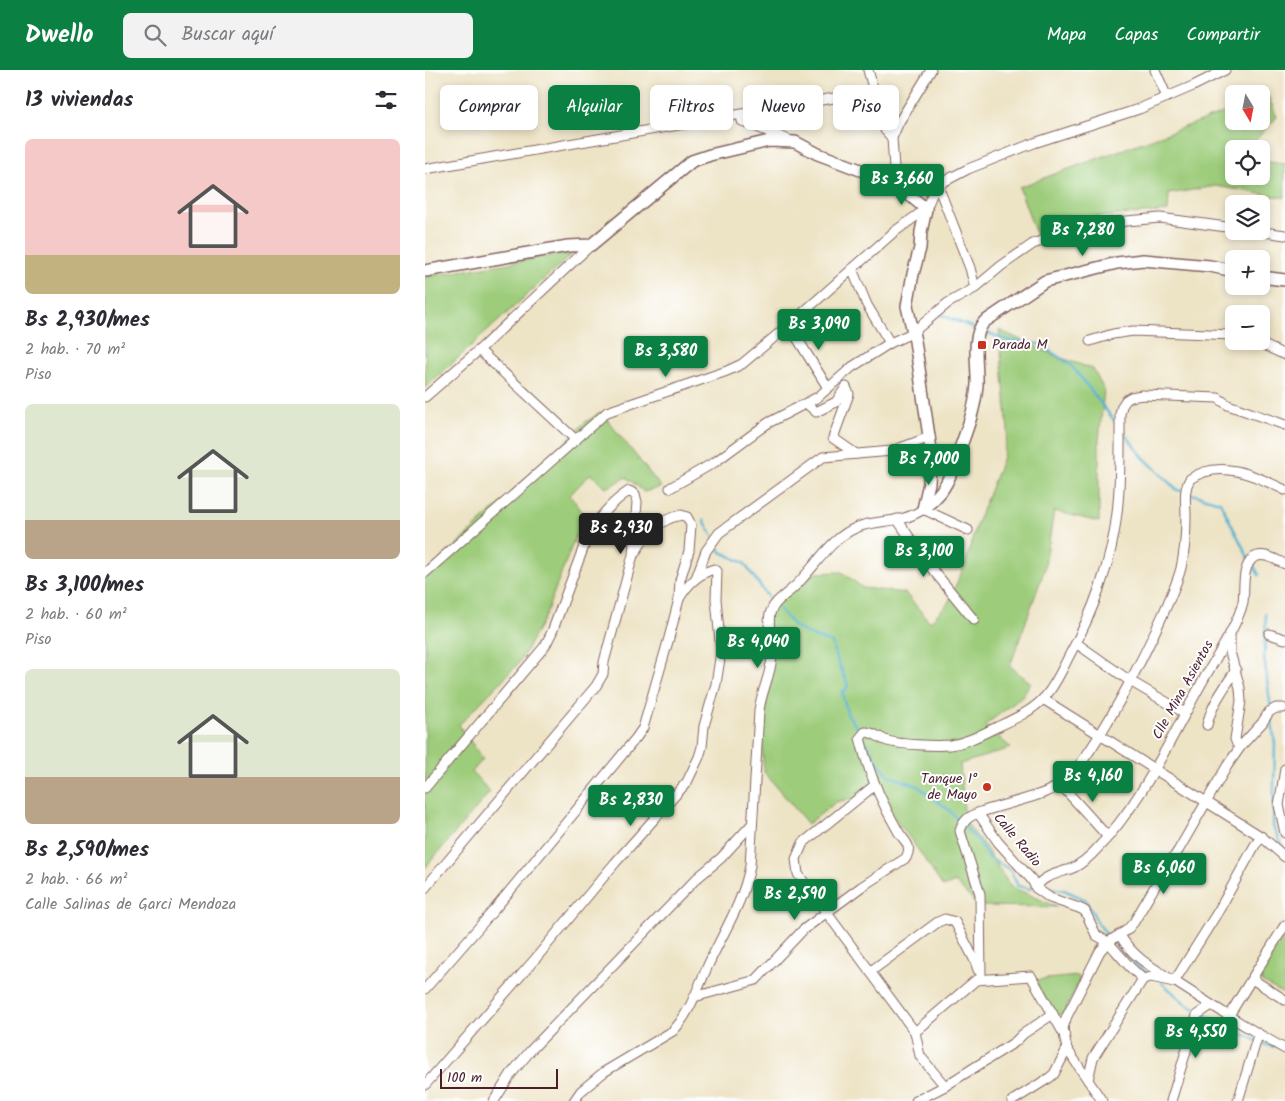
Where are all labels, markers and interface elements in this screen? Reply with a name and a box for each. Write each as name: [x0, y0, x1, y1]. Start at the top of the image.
search box: [123, 13, 473, 58]
text: Dwello: [25, 16, 93, 55]
text: Buscar aquí: [181, 20, 274, 50]
icon: search: [141, 21, 169, 49]
text: Mapa: [1047, 21, 1087, 50]
text: Capas: [1115, 21, 1159, 50]
text: Compartir: [1187, 21, 1260, 50]
text: 13 viviendas: [25, 84, 133, 117]
chip: Comprar: [440, 85, 538, 130]
chip: Alquilar: [548, 85, 640, 130]
chip: Filtros: [650, 85, 733, 130]
chip: Nuevo: [743, 85, 823, 130]
chip: Piso: [833, 85, 899, 130]
north arrow: [1225, 85, 1270, 130]
map controls: [1225, 85, 1270, 350]
icon: filters: [372, 86, 400, 114]
button: locate: [1225, 140, 1270, 185]
pin: Bs 3,660: [850, 164, 954, 206]
text: Bs 3,660: [871, 167, 933, 192]
icon: home: [168, 171, 258, 261]
button: layers: [1225, 195, 1270, 240]
pin: Bs 7,280: [1031, 214, 1135, 257]
text: Bs 7,280: [1052, 218, 1114, 243]
button: +: [1225, 250, 1270, 295]
text: Bs 2,930/mes: [25, 304, 150, 337]
button: −: [1225, 305, 1270, 350]
pin: Bs 3,090: [767, 308, 871, 351]
text: Bs 3,090: [788, 312, 850, 337]
place label: Parada M: [992, 334, 1048, 356]
pin: Bs 3,580: [614, 336, 718, 378]
text: 2 hab. · 70 m²: [25, 337, 125, 362]
text: Bs 3,580: [635, 339, 697, 364]
marker: Parada M: [976, 339, 988, 351]
text: Piso: [25, 362, 52, 387]
icon: home: [168, 436, 258, 526]
pin: Bs 7,000: [877, 444, 981, 486]
text: Bs 7,000: [899, 447, 959, 472]
pin: Bs 2,930: [569, 512, 673, 555]
text: Bs 2,930: [590, 516, 652, 541]
pin: Bs 3,100: [872, 536, 976, 578]
text: Bs 3,100: [895, 539, 953, 564]
text: Bs 3,100/mes: [25, 569, 144, 602]
text: 2 hab. · 60 m²: [25, 602, 127, 627]
pin: Bs 4,040: [706, 626, 810, 669]
text: Piso: [25, 627, 52, 652]
text: Bs 4,040: [727, 630, 789, 655]
street label: Clle Mina Asientos: [1147, 636, 1219, 744]
icon: home: [168, 701, 258, 791]
pin: Bs 4,160: [1041, 760, 1145, 803]
text: Bs 4,160: [1064, 764, 1122, 789]
place label: Tanque 1° de Mayo: [921, 768, 978, 806]
marker: Tanque 1° de Mayo: [981, 781, 993, 793]
pin: Bs 2,830: [579, 784, 683, 827]
text: Bs 2,830: [599, 788, 663, 813]
street label: Calle Radio: [988, 808, 1046, 872]
text: Bs 2,590/mes: [25, 834, 149, 867]
pin: Bs 6,060: [1112, 852, 1216, 895]
text: Bs 6,060: [1133, 856, 1195, 881]
text: 2 hab. · 66 m²: [25, 867, 127, 892]
pin: Bs 2,590: [743, 878, 847, 921]
text: Bs 2,590: [764, 882, 826, 907]
text: Calle Salinas de Garci Mendoza: [25, 892, 236, 917]
pin: Bs 4,550: [1144, 1016, 1248, 1059]
text: Bs 4,550: [1166, 1020, 1226, 1045]
scale bar: [440, 1066, 557, 1089]
text: 100 m: [447, 1067, 482, 1089]

